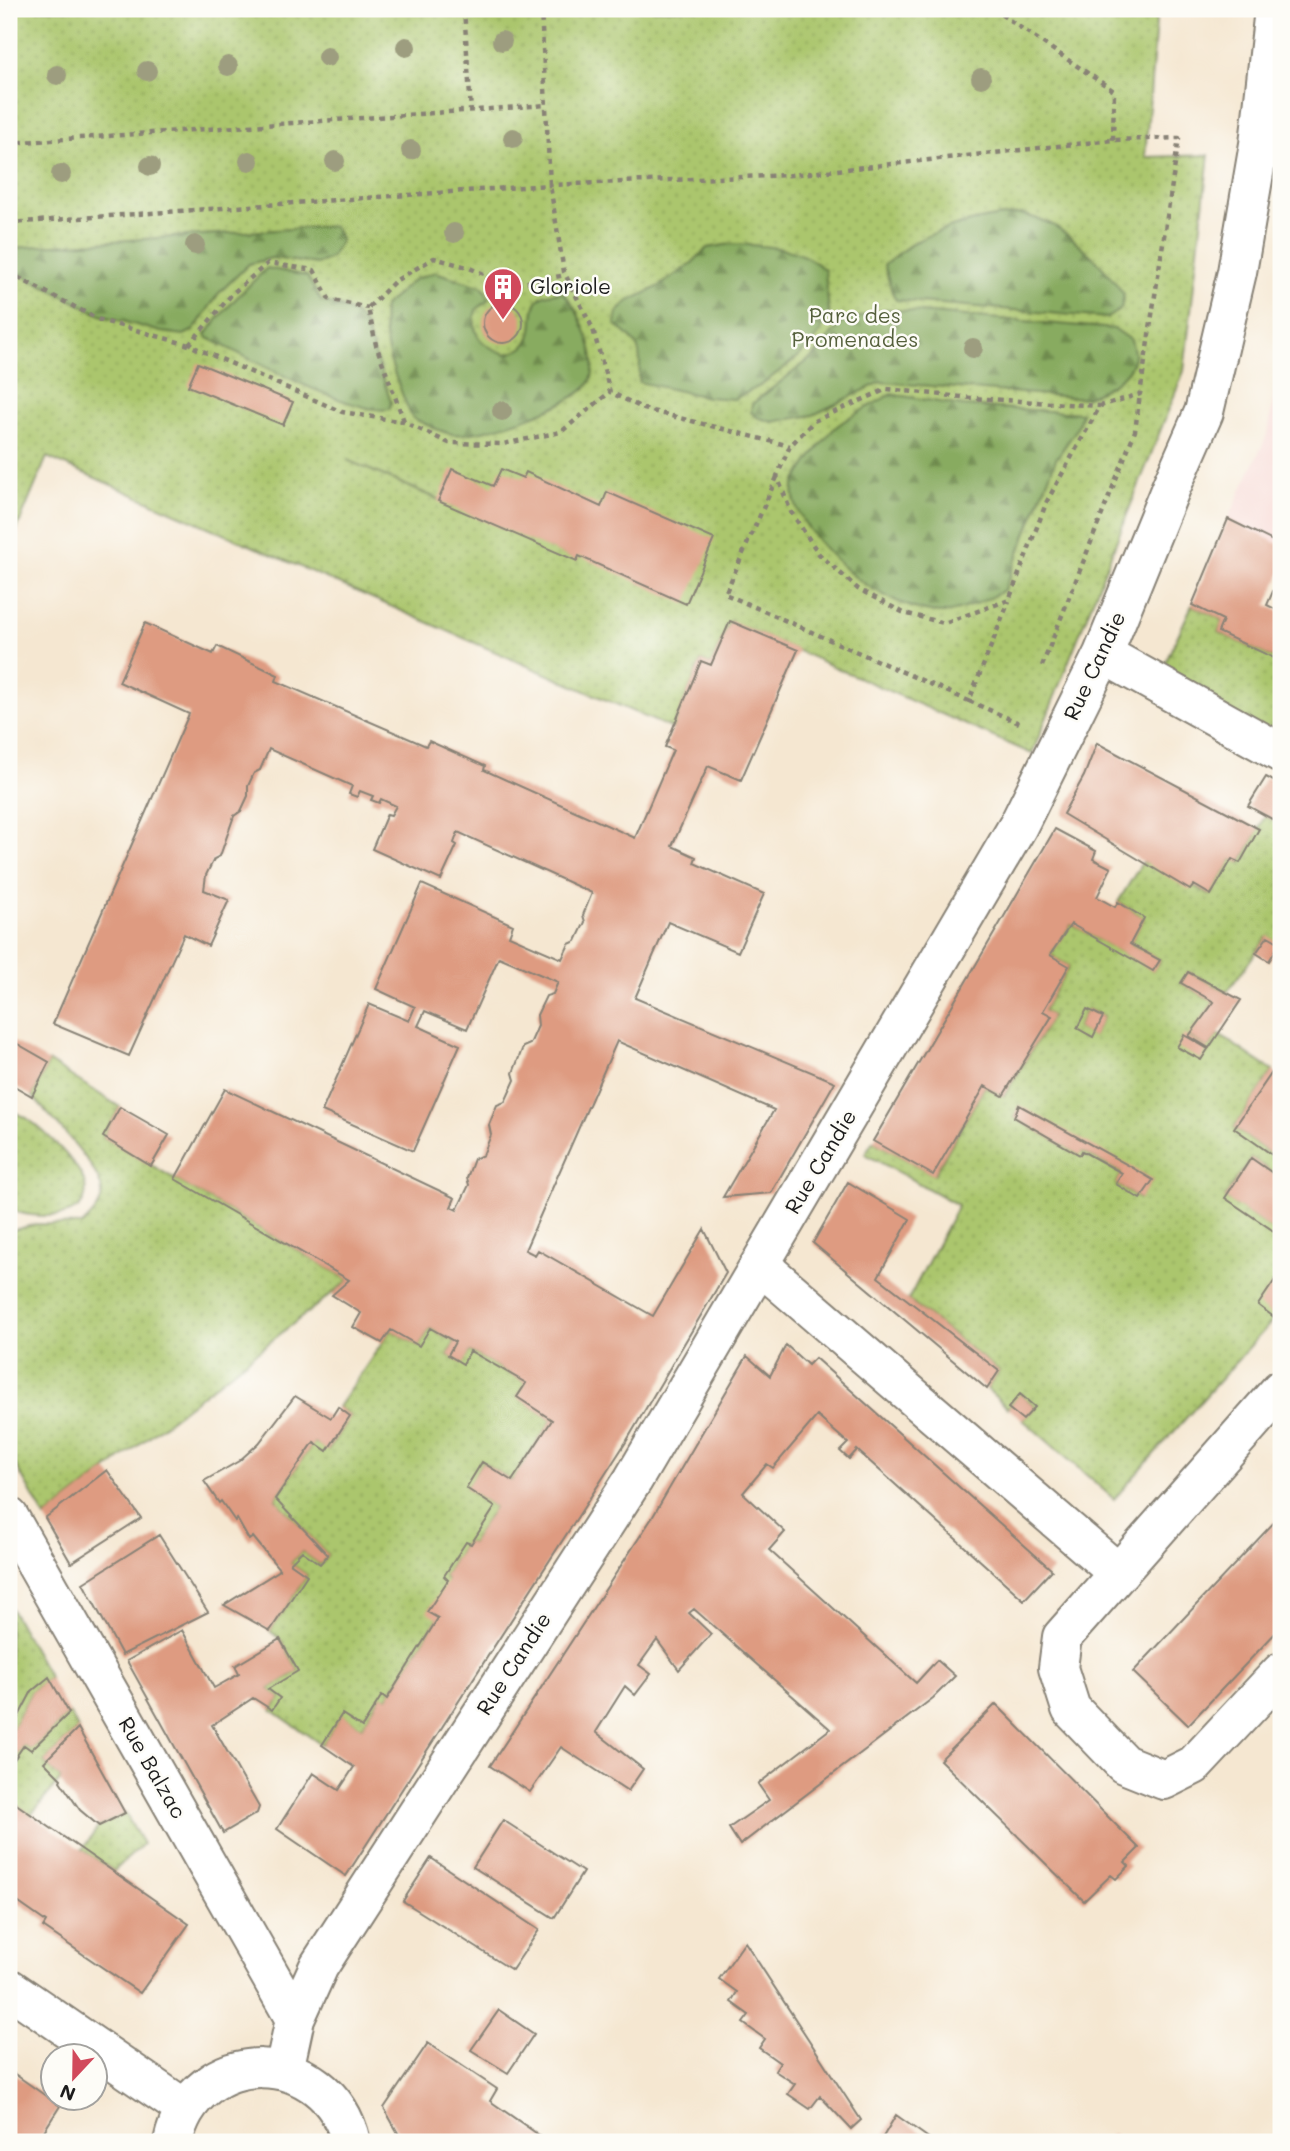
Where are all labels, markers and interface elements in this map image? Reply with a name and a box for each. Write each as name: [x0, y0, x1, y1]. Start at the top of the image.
building icon: Gloriole: [482, 266, 524, 321]
place label: Gloriole: [530, 272, 611, 299]
park label: Parc des Promenades: [792, 301, 918, 352]
street label: Rue Candie: [1057, 607, 1131, 724]
street label: Rue Candie: [778, 1104, 861, 1218]
street label: Rue Candie: [470, 1607, 556, 1720]
street label: Rue Balzac: [113, 1711, 193, 1823]
north arrow: [38, 2042, 108, 2112]
text: N: [56, 2079, 79, 2108]

